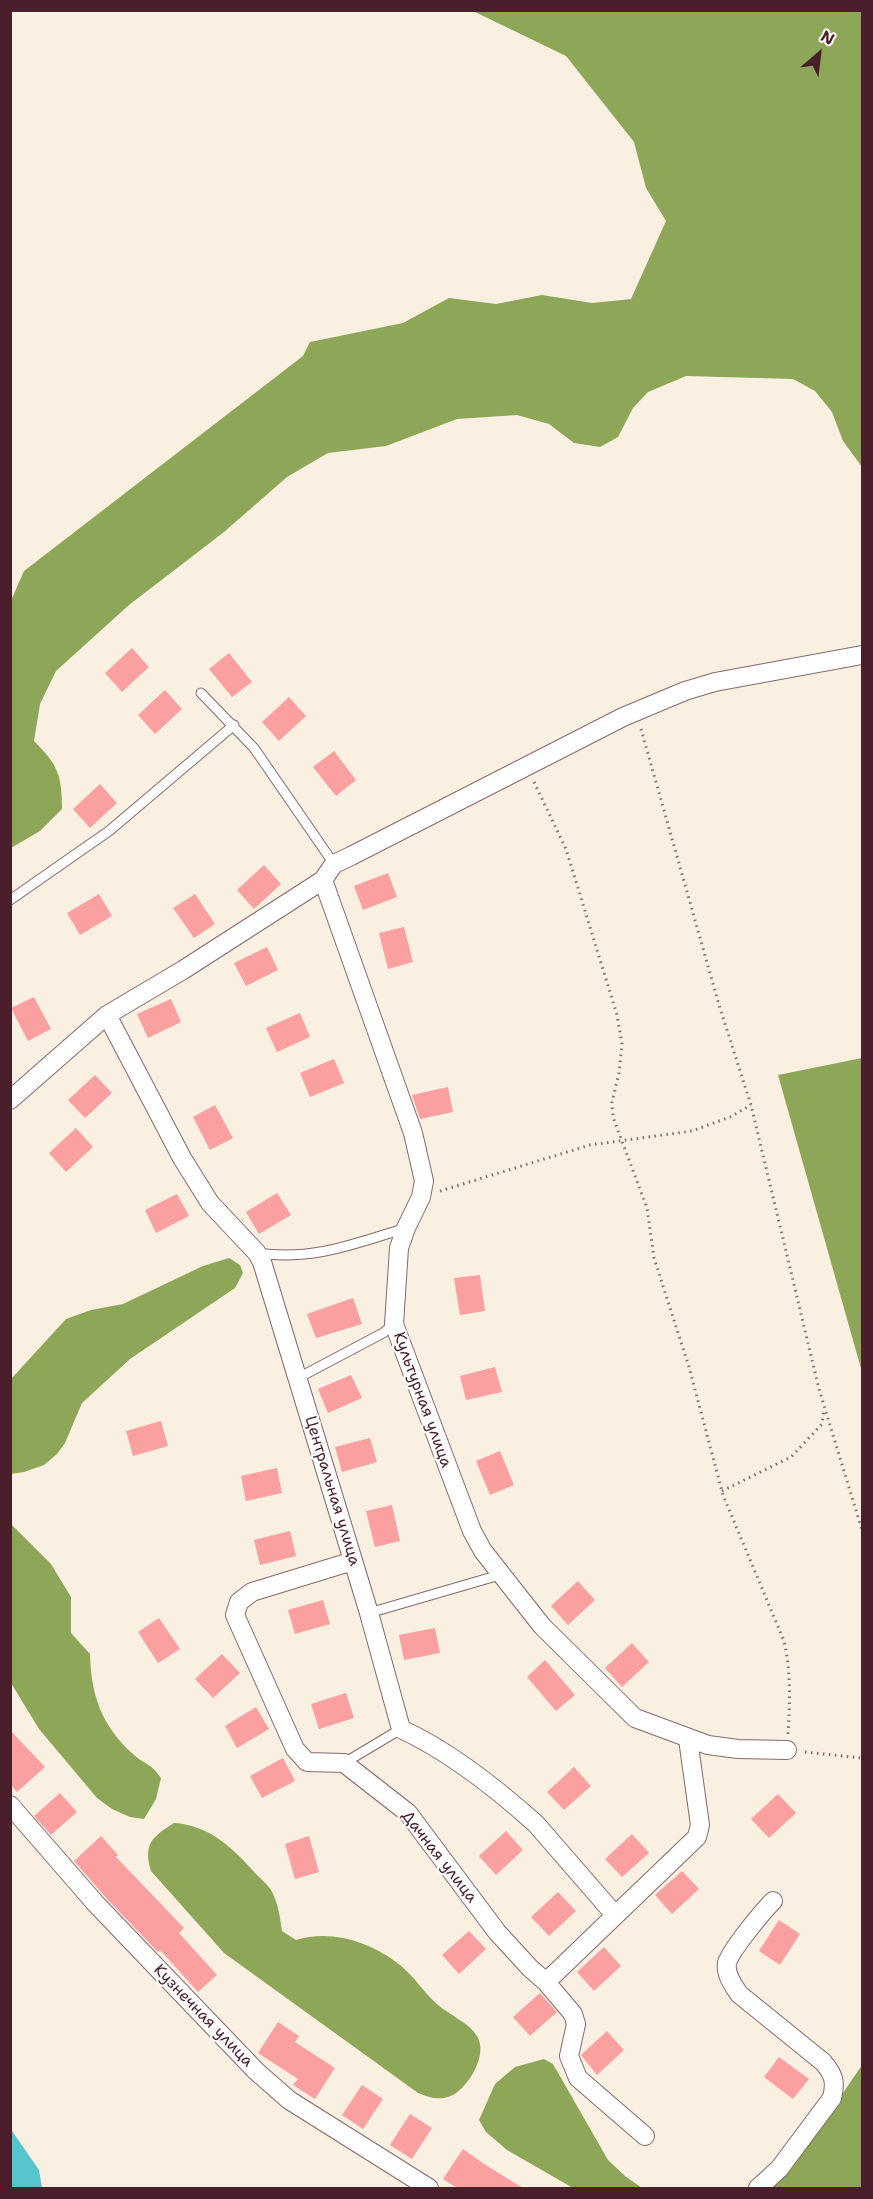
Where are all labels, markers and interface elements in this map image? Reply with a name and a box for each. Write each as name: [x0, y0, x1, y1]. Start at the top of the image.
north arrow: [789, 24, 849, 84]
text: N: [817, 25, 838, 50]
street label: Культурная улица: [389, 1330, 455, 1470]
street label: Центральная улица: [300, 1414, 364, 1568]
street label: Дачная улица: [397, 1807, 481, 1907]
street label: Кузнечная улица: [149, 1961, 257, 2071]

